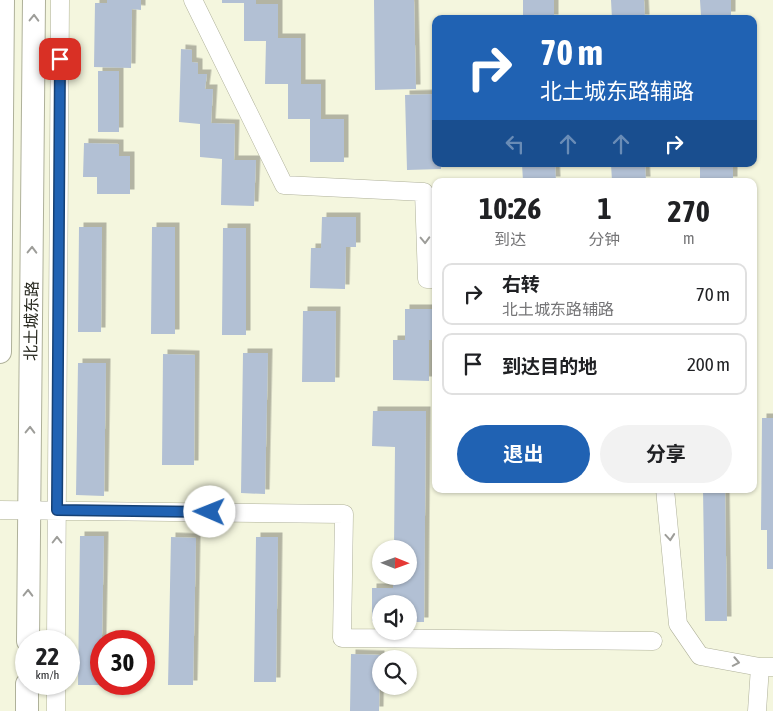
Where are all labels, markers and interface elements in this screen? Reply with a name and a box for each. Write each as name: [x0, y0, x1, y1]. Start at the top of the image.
one-way arrow: [29, 13, 39, 21]
text: 70 m: [540, 32, 603, 72]
icon: right: [457, 35, 522, 100]
pin: [39, 38, 81, 80]
icon: arrive: [46, 45, 74, 73]
text: 北土城东路辅路: [540, 78, 694, 104]
icon: left: [501, 130, 529, 158]
icon: ahead: [554, 130, 582, 158]
icon: ahead: [607, 130, 635, 158]
icon: right: [660, 130, 688, 158]
text: 10:26: [479, 191, 541, 225]
text: 1: [597, 191, 612, 225]
text: 270: [668, 194, 710, 228]
text: m: [683, 229, 695, 247]
text: 到达: [494, 230, 526, 248]
text: 分钟: [589, 230, 621, 248]
one-way arrow: [420, 237, 431, 245]
one-way arrow: [27, 246, 37, 254]
text: 右转: [502, 273, 540, 295]
icon: right: [459, 280, 487, 308]
street label: 北土城东路: [21, 281, 41, 361]
text: 70 m: [696, 283, 730, 305]
text: 北土城东路辅路: [502, 300, 614, 318]
icon: arrive: [459, 350, 487, 378]
text: 200 m: [687, 353, 730, 375]
text: 到达目的地: [502, 355, 597, 377]
button: 退出: [457, 425, 590, 483]
button: 分享: [600, 425, 732, 483]
one-way arrow: [25, 426, 35, 434]
position arrow: [183, 485, 235, 537]
one-way arrow: [664, 534, 675, 542]
one-way arrow: [52, 536, 62, 544]
north arrow: [372, 540, 418, 585]
map controls: [372, 540, 417, 695]
one-way arrow: [23, 588, 33, 596]
button: sound: [372, 595, 417, 640]
speed limit sign: 30: [90, 630, 155, 695]
text: 22: [36, 642, 59, 670]
button: search: [372, 650, 417, 695]
one-way arrow: [732, 657, 741, 667]
text: km/h: [36, 668, 59, 682]

